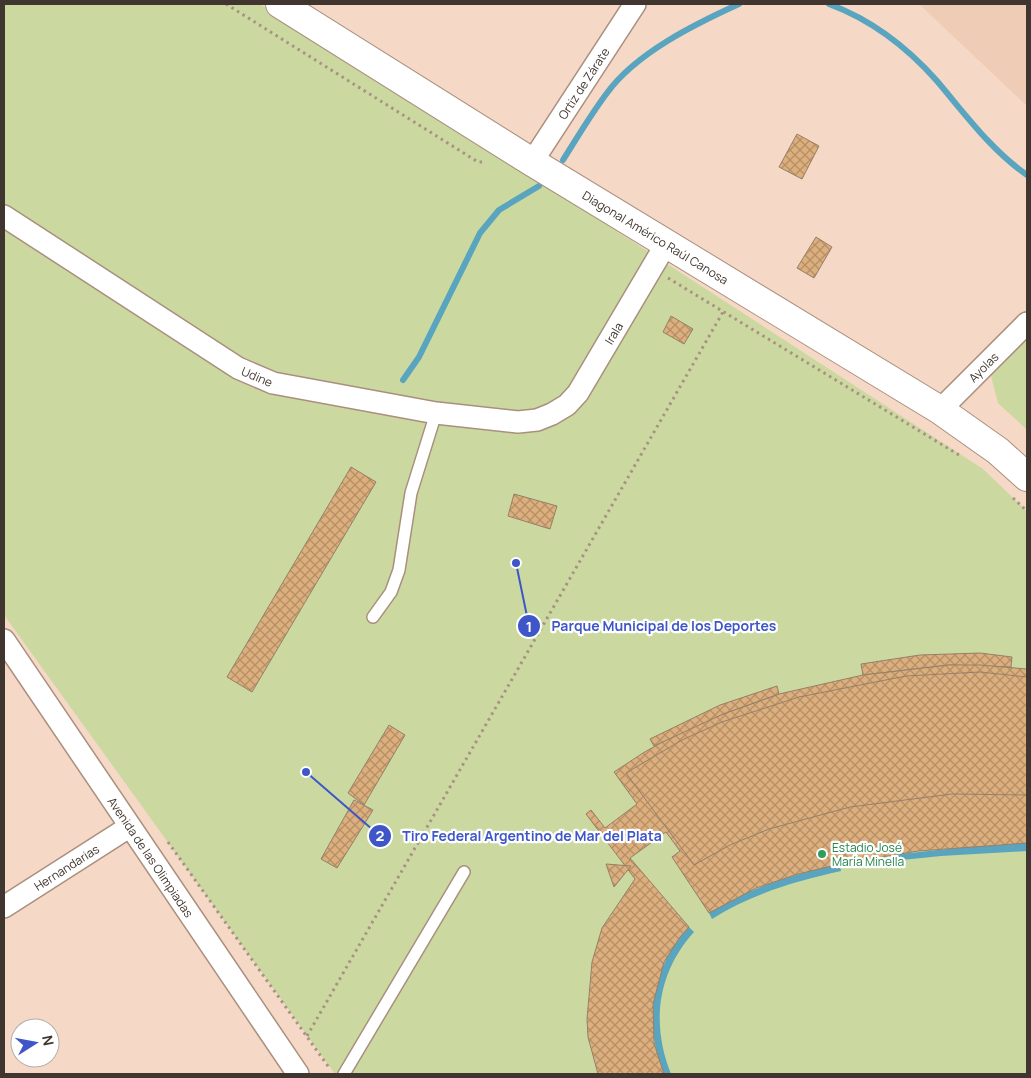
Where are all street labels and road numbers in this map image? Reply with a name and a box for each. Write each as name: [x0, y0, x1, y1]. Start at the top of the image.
street label: Ortiz de Zárate: [554, 44, 613, 122]
street label: Diagonal Américo Raúl Canosa: [579, 186, 732, 288]
street label: Irala: [600, 319, 627, 347]
street label: Ayolas: [964, 348, 1002, 386]
street label: Udine: [239, 362, 276, 390]
street label: Avenida de las Olimpiadas: [104, 793, 198, 920]
street label: Hernandarias: [30, 840, 102, 894]

